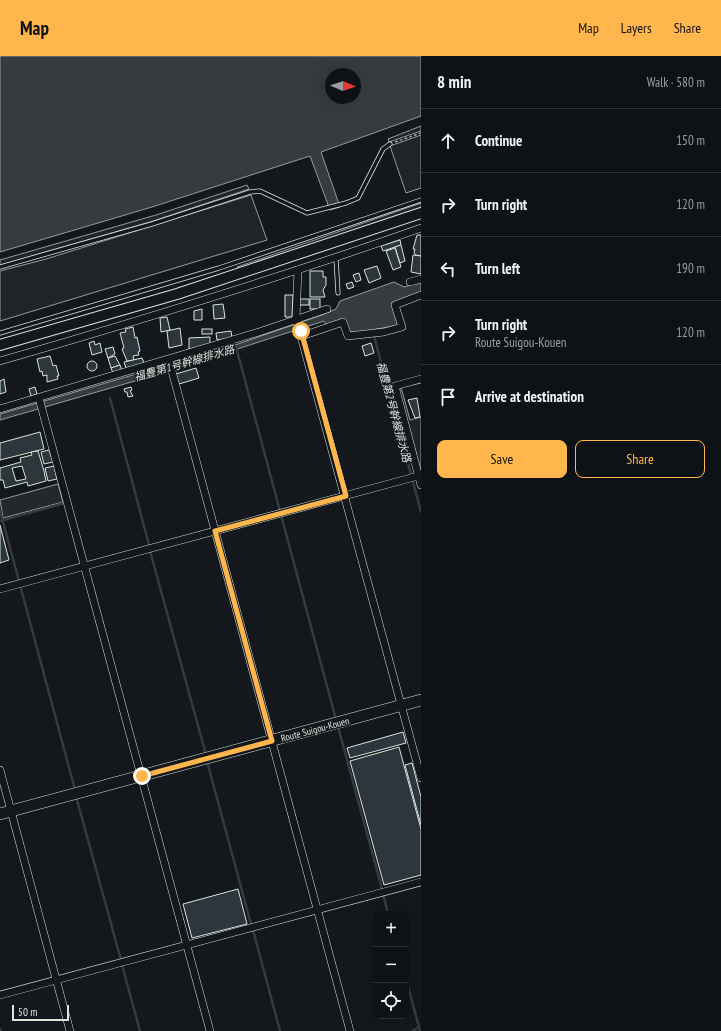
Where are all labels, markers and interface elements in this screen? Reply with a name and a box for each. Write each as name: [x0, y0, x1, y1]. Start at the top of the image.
text: Map: [20, 16, 49, 40]
text: Map: [578, 19, 599, 37]
text: Layers: [621, 19, 652, 37]
text: Share: [674, 19, 701, 37]
north arrow: [325, 68, 361, 104]
text: 8 min: [437, 71, 471, 93]
text: Walk · 580 m: [647, 74, 705, 91]
icon: ahead: [437, 130, 459, 152]
text: Continue: [475, 131, 522, 150]
text: 150 m: [676, 132, 705, 149]
icon: right: [437, 194, 459, 216]
text: Turn right: [475, 195, 527, 214]
text: 120 m: [676, 196, 705, 213]
icon: left: [437, 258, 459, 280]
text: Turn left: [475, 259, 520, 278]
text: 190 m: [676, 260, 705, 277]
text: Turn right: [475, 315, 527, 334]
route start: [292, 322, 310, 340]
icon: right: [437, 322, 459, 344]
text: 120 m: [676, 324, 705, 341]
text: Route Suigou-Kouen: [475, 334, 567, 351]
water label: 福豊第1号幹線排水路: [132, 342, 237, 384]
water label: 福豊第2号幹線排水路: [374, 360, 414, 465]
icon: arrive: [437, 386, 459, 408]
text: Arrive at destination: [475, 387, 584, 406]
button: Save: [437, 440, 567, 478]
button: Share: [575, 440, 705, 478]
street label: Route Suigou-Kouen: [279, 714, 351, 745]
route end: [133, 767, 151, 785]
map controls: [373, 911, 409, 1019]
button: +: [373, 911, 409, 947]
button: −: [373, 947, 409, 983]
button: locate: [373, 983, 409, 1019]
scale bar: [12, 1003, 69, 1022]
text: 50 m: [18, 1005, 37, 1019]

